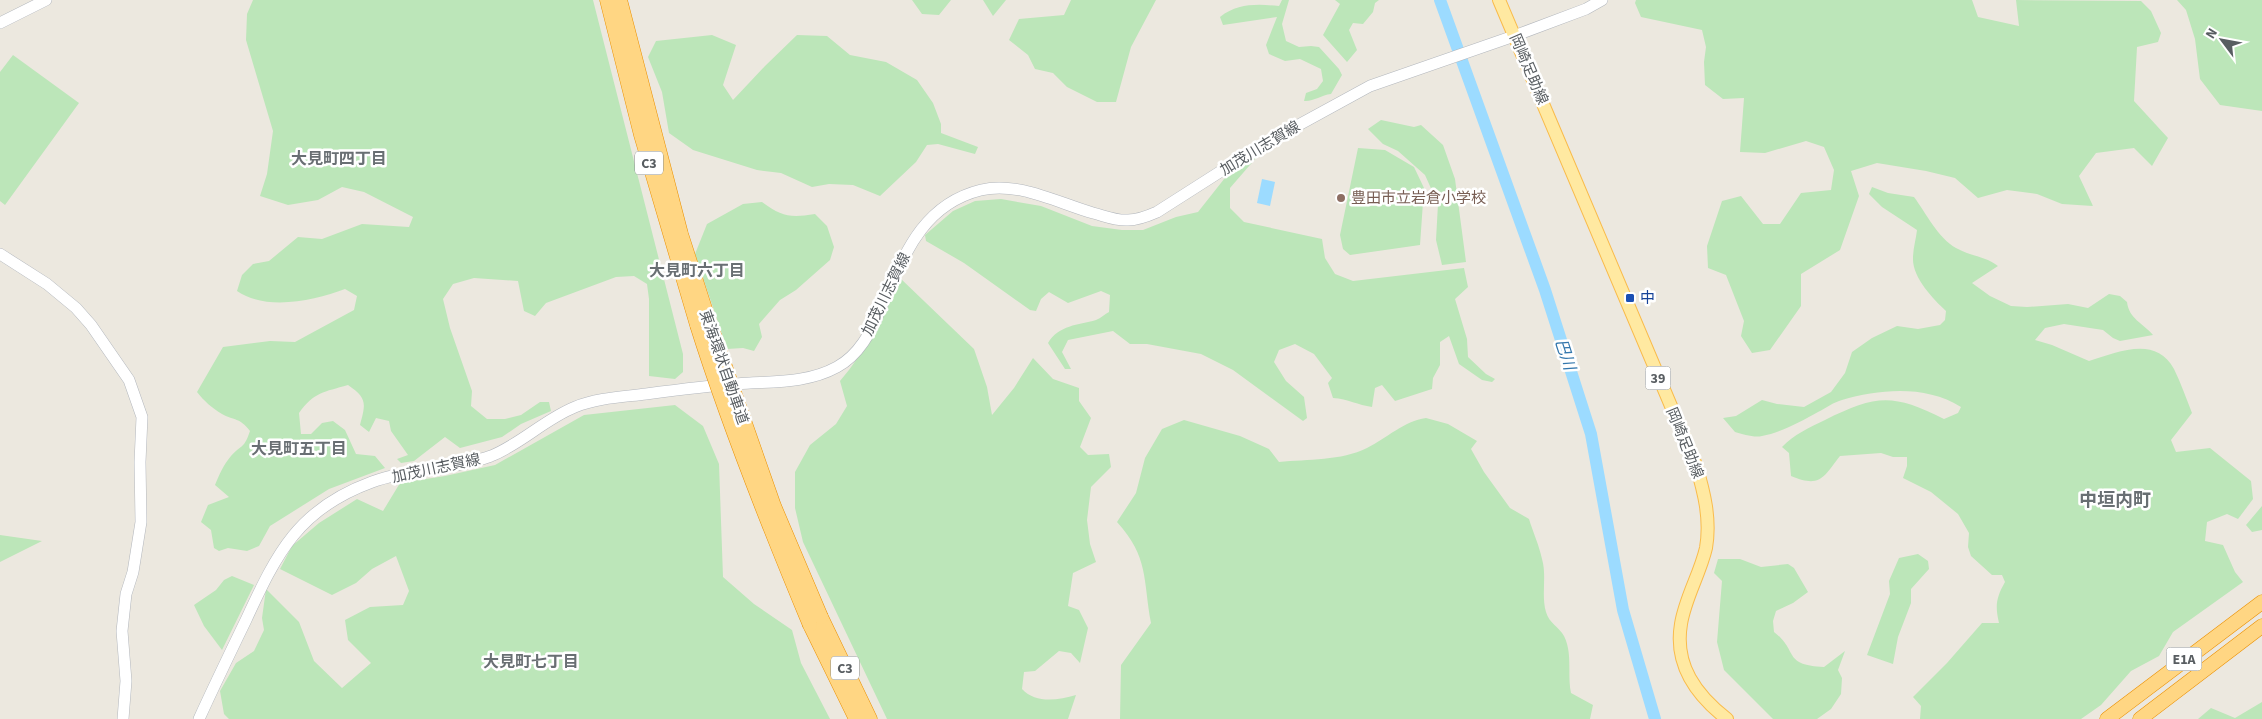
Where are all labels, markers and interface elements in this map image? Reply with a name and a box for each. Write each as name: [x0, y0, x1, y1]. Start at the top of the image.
north arrow: [2197, 15, 2247, 65]
text: N: [2201, 24, 2223, 43]
street label: 岡崎足助線: [1504, 31, 1553, 108]
street label: 加茂川志賀線: [1216, 116, 1304, 181]
district label: 大見町四丁目: [291, 148, 387, 170]
road number: C3: [635, 152, 663, 174]
place label: 豊田市立岩倉小学校: [1351, 188, 1486, 209]
marker: 豊田市立岩倉小学校: [1335, 192, 1347, 204]
street label: 加茂川志賀線: [857, 249, 916, 339]
district label: 大見町六丁目: [649, 260, 745, 282]
place label: 中: [1640, 288, 1655, 309]
marker: 中: [1624, 292, 1636, 304]
street label: 東海環状自動車道: [694, 307, 753, 427]
water label: 巴川: [1550, 336, 1581, 375]
road number: 39: [1646, 366, 1670, 389]
street label: 岡崎足助線: [1661, 404, 1708, 482]
district label: 大見町五丁目: [251, 438, 347, 460]
street label: 加茂川志賀線: [390, 449, 482, 488]
district label: 中垣内町: [2079, 488, 2151, 513]
road number: E1A: [2166, 648, 2202, 671]
district label: 大見町七丁目: [483, 651, 579, 673]
road number: C3: [831, 656, 859, 680]

